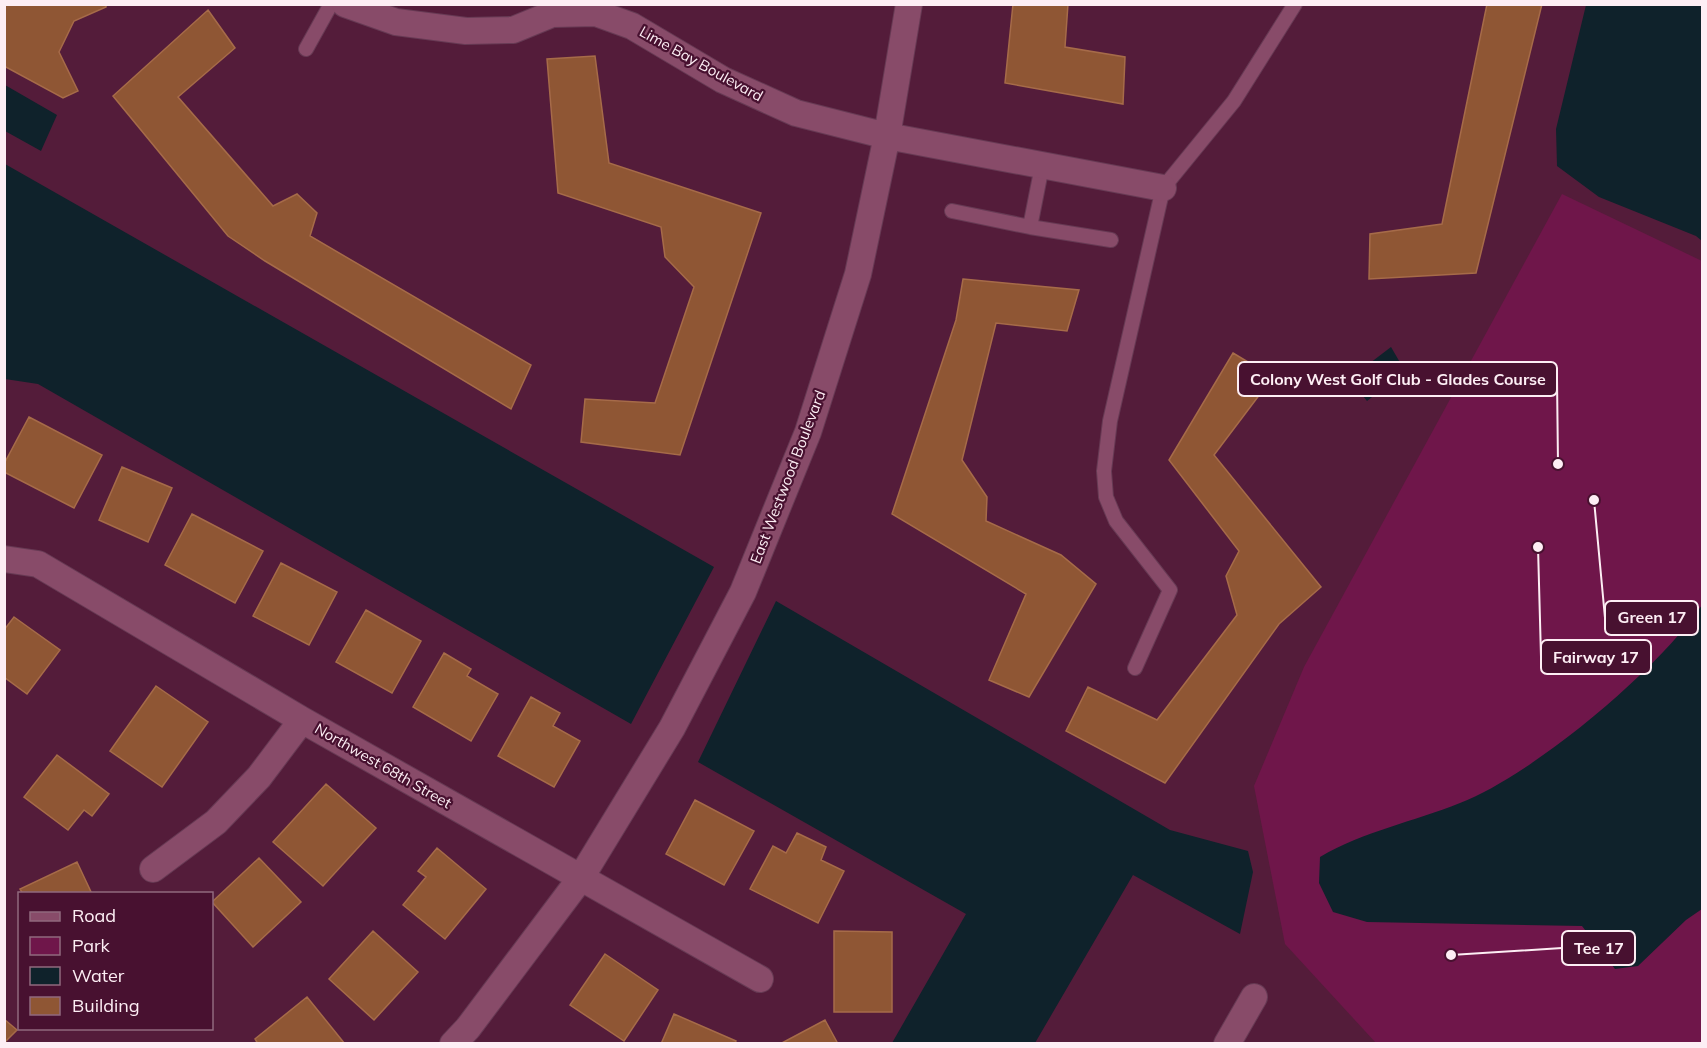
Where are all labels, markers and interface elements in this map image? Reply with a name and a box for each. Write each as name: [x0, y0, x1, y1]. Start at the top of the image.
street label: Lime Bay Boulevard: [636, 22, 766, 105]
callout: Colony West Golf Club - Glades Course: [1238, 362, 1557, 396]
text: Colony West Golf Club - Glades Course: [1250, 369, 1546, 389]
street label: East Westwood Boulevard: [746, 387, 829, 566]
callout: Green 17: [1605, 601, 1698, 635]
text: Green 17: [1618, 607, 1686, 627]
callout: Fairway 17: [1541, 640, 1651, 674]
text: Fairway 17: [1553, 647, 1639, 667]
street label: Northwest 68th Street: [312, 719, 455, 812]
legend: [18, 892, 213, 1030]
text: Road: [72, 904, 116, 927]
callout: Tee 17: [1562, 931, 1635, 965]
text: Park: [72, 934, 111, 957]
text: Tee 17: [1574, 938, 1624, 958]
text: Water: [72, 964, 125, 987]
text: Building: [72, 994, 140, 1017]

